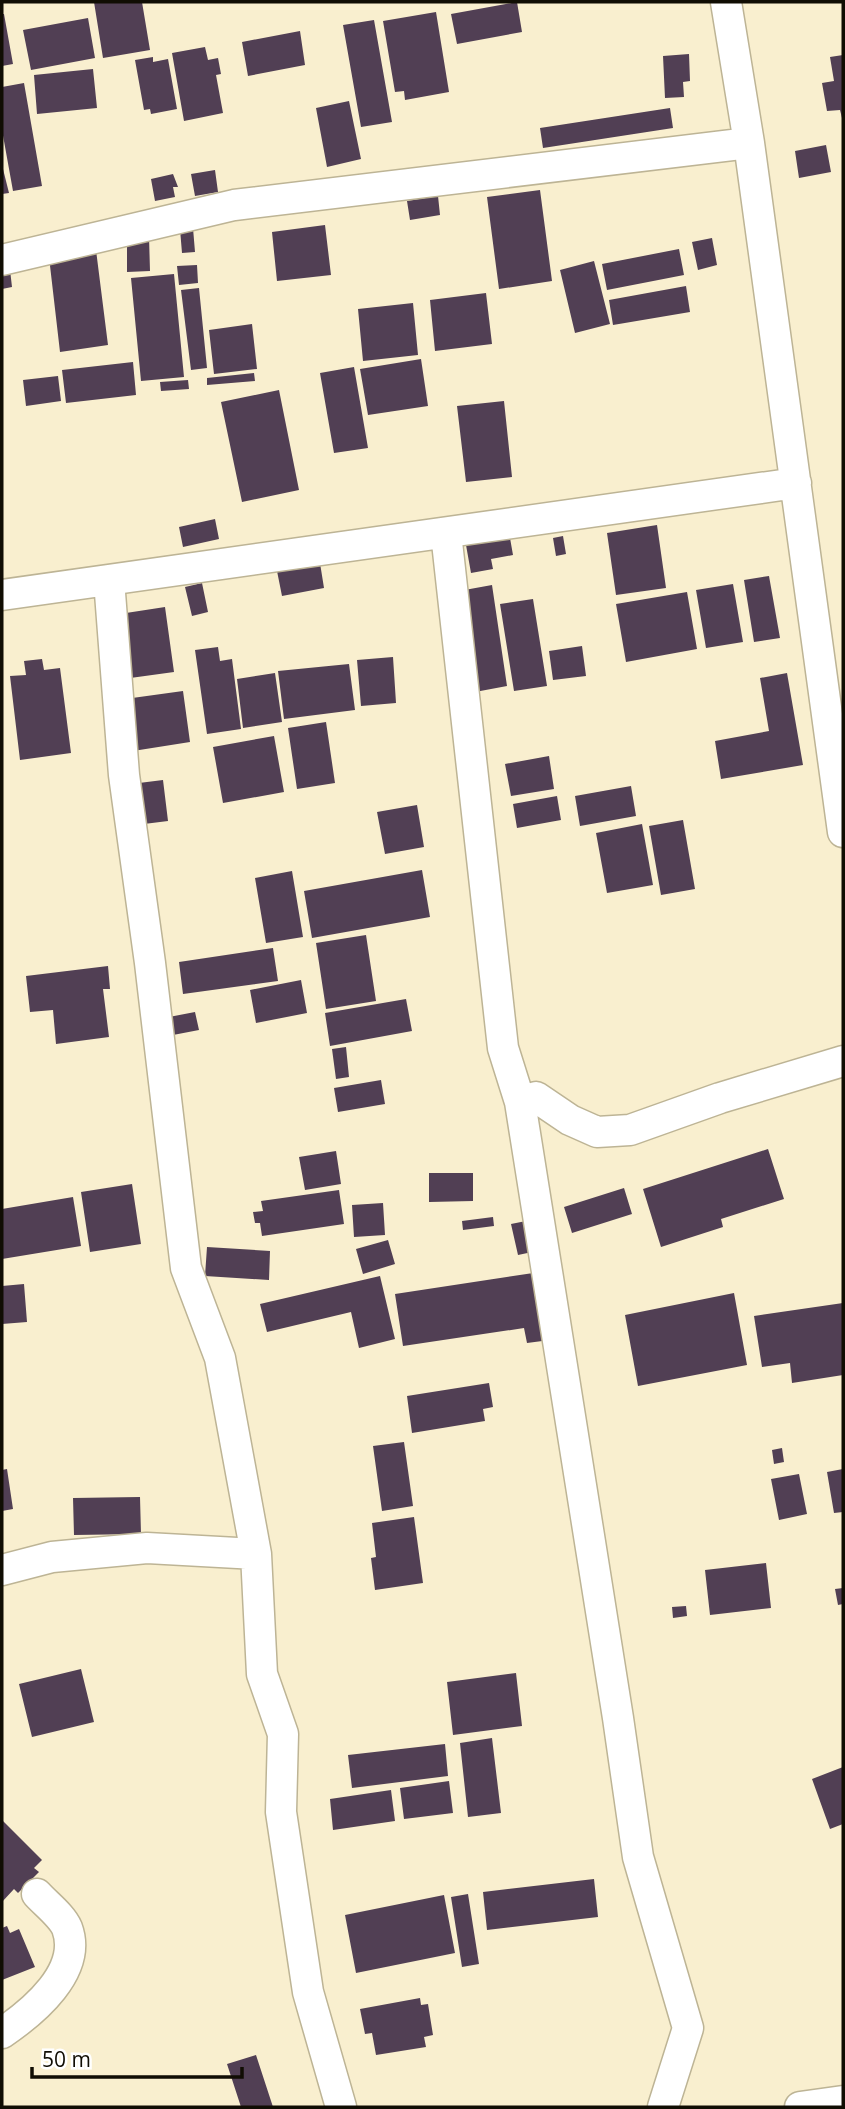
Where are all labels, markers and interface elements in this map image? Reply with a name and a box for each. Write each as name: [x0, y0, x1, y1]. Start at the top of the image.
scale bar: [32, 2036, 242, 2080]
text: 50 m: [42, 2045, 91, 2073]

